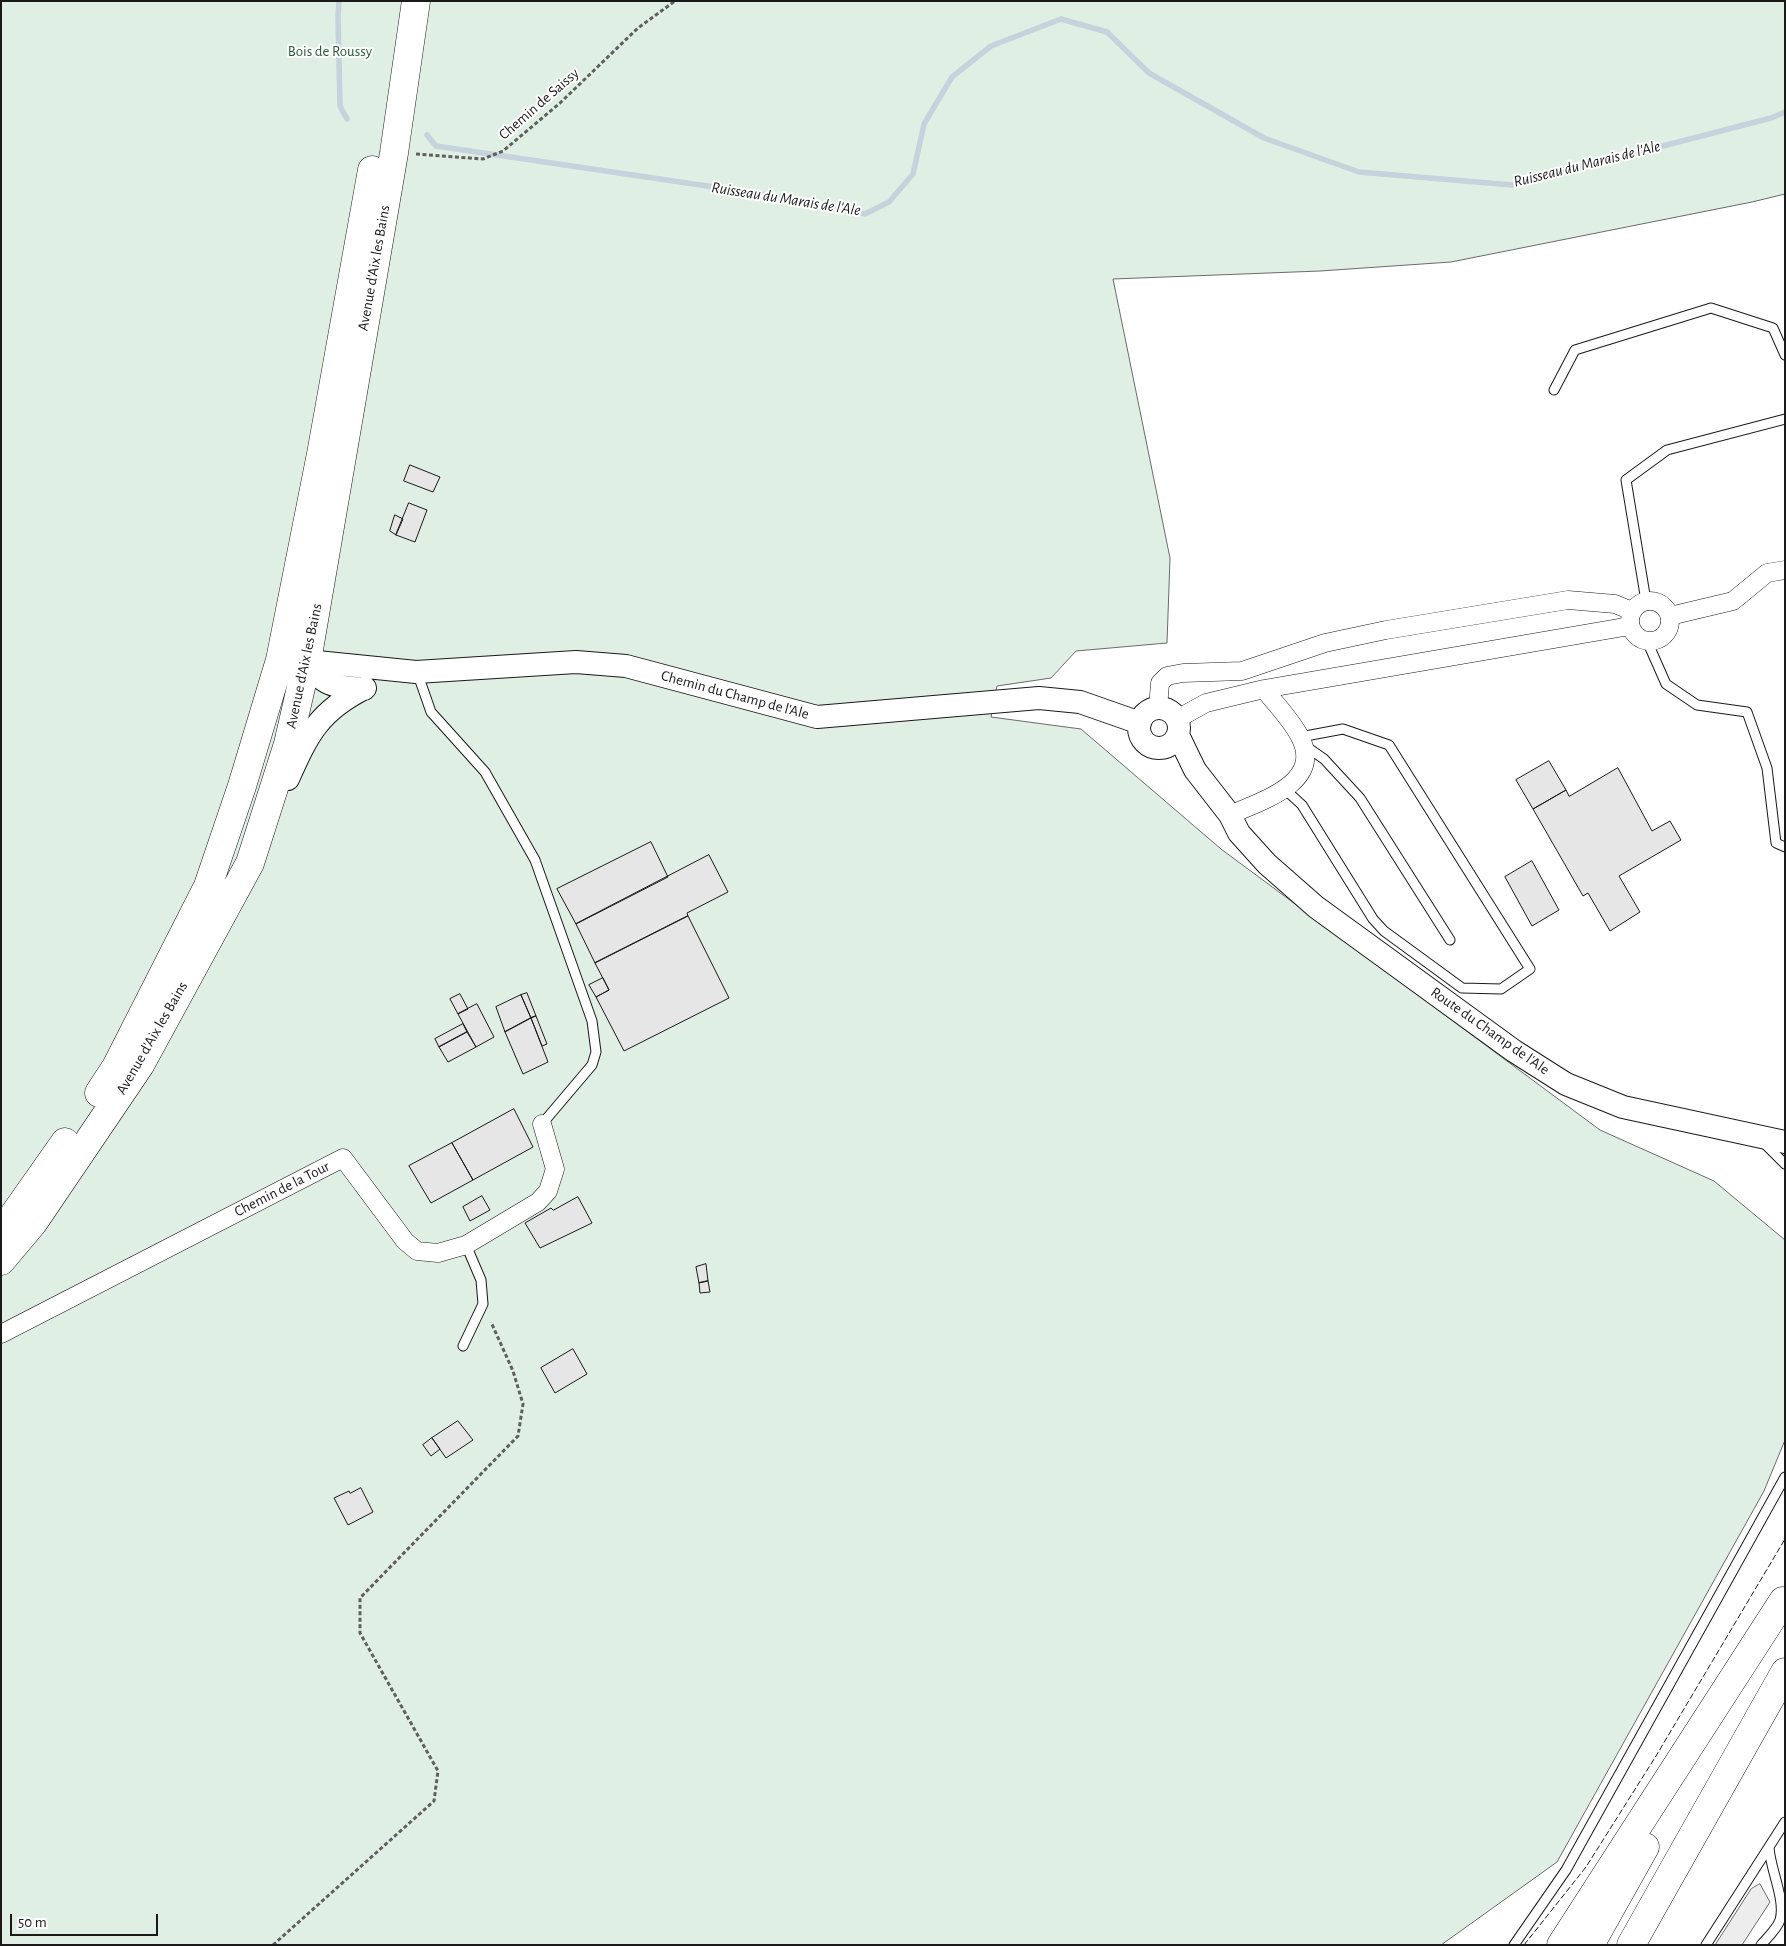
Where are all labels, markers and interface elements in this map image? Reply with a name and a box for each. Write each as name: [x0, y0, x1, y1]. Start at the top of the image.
park label: Bois de Roussy: [288, 42, 372, 60]
street label: Chemin de Saissy: [495, 64, 583, 144]
water label: Ruisseau du Marais de l'Ale: [1512, 136, 1662, 192]
water label: Ruisseau du Marais de l'Ale: [710, 178, 862, 220]
street label: Avenue d'Aix les Bains: [354, 204, 394, 332]
street label: Avenue d'Aix les Bains: [282, 602, 326, 730]
street label: Chemin du Champ de l'Ale: [659, 667, 811, 723]
street label: Avenue d'Aix les Bains: [112, 978, 192, 1098]
street label: Route du Champ de l'Ale: [1427, 983, 1553, 1079]
street label: Chemin de la Tour: [231, 1157, 333, 1221]
scale bar: [12, 1904, 160, 1936]
text: 50 m: [18, 1915, 47, 1930]

